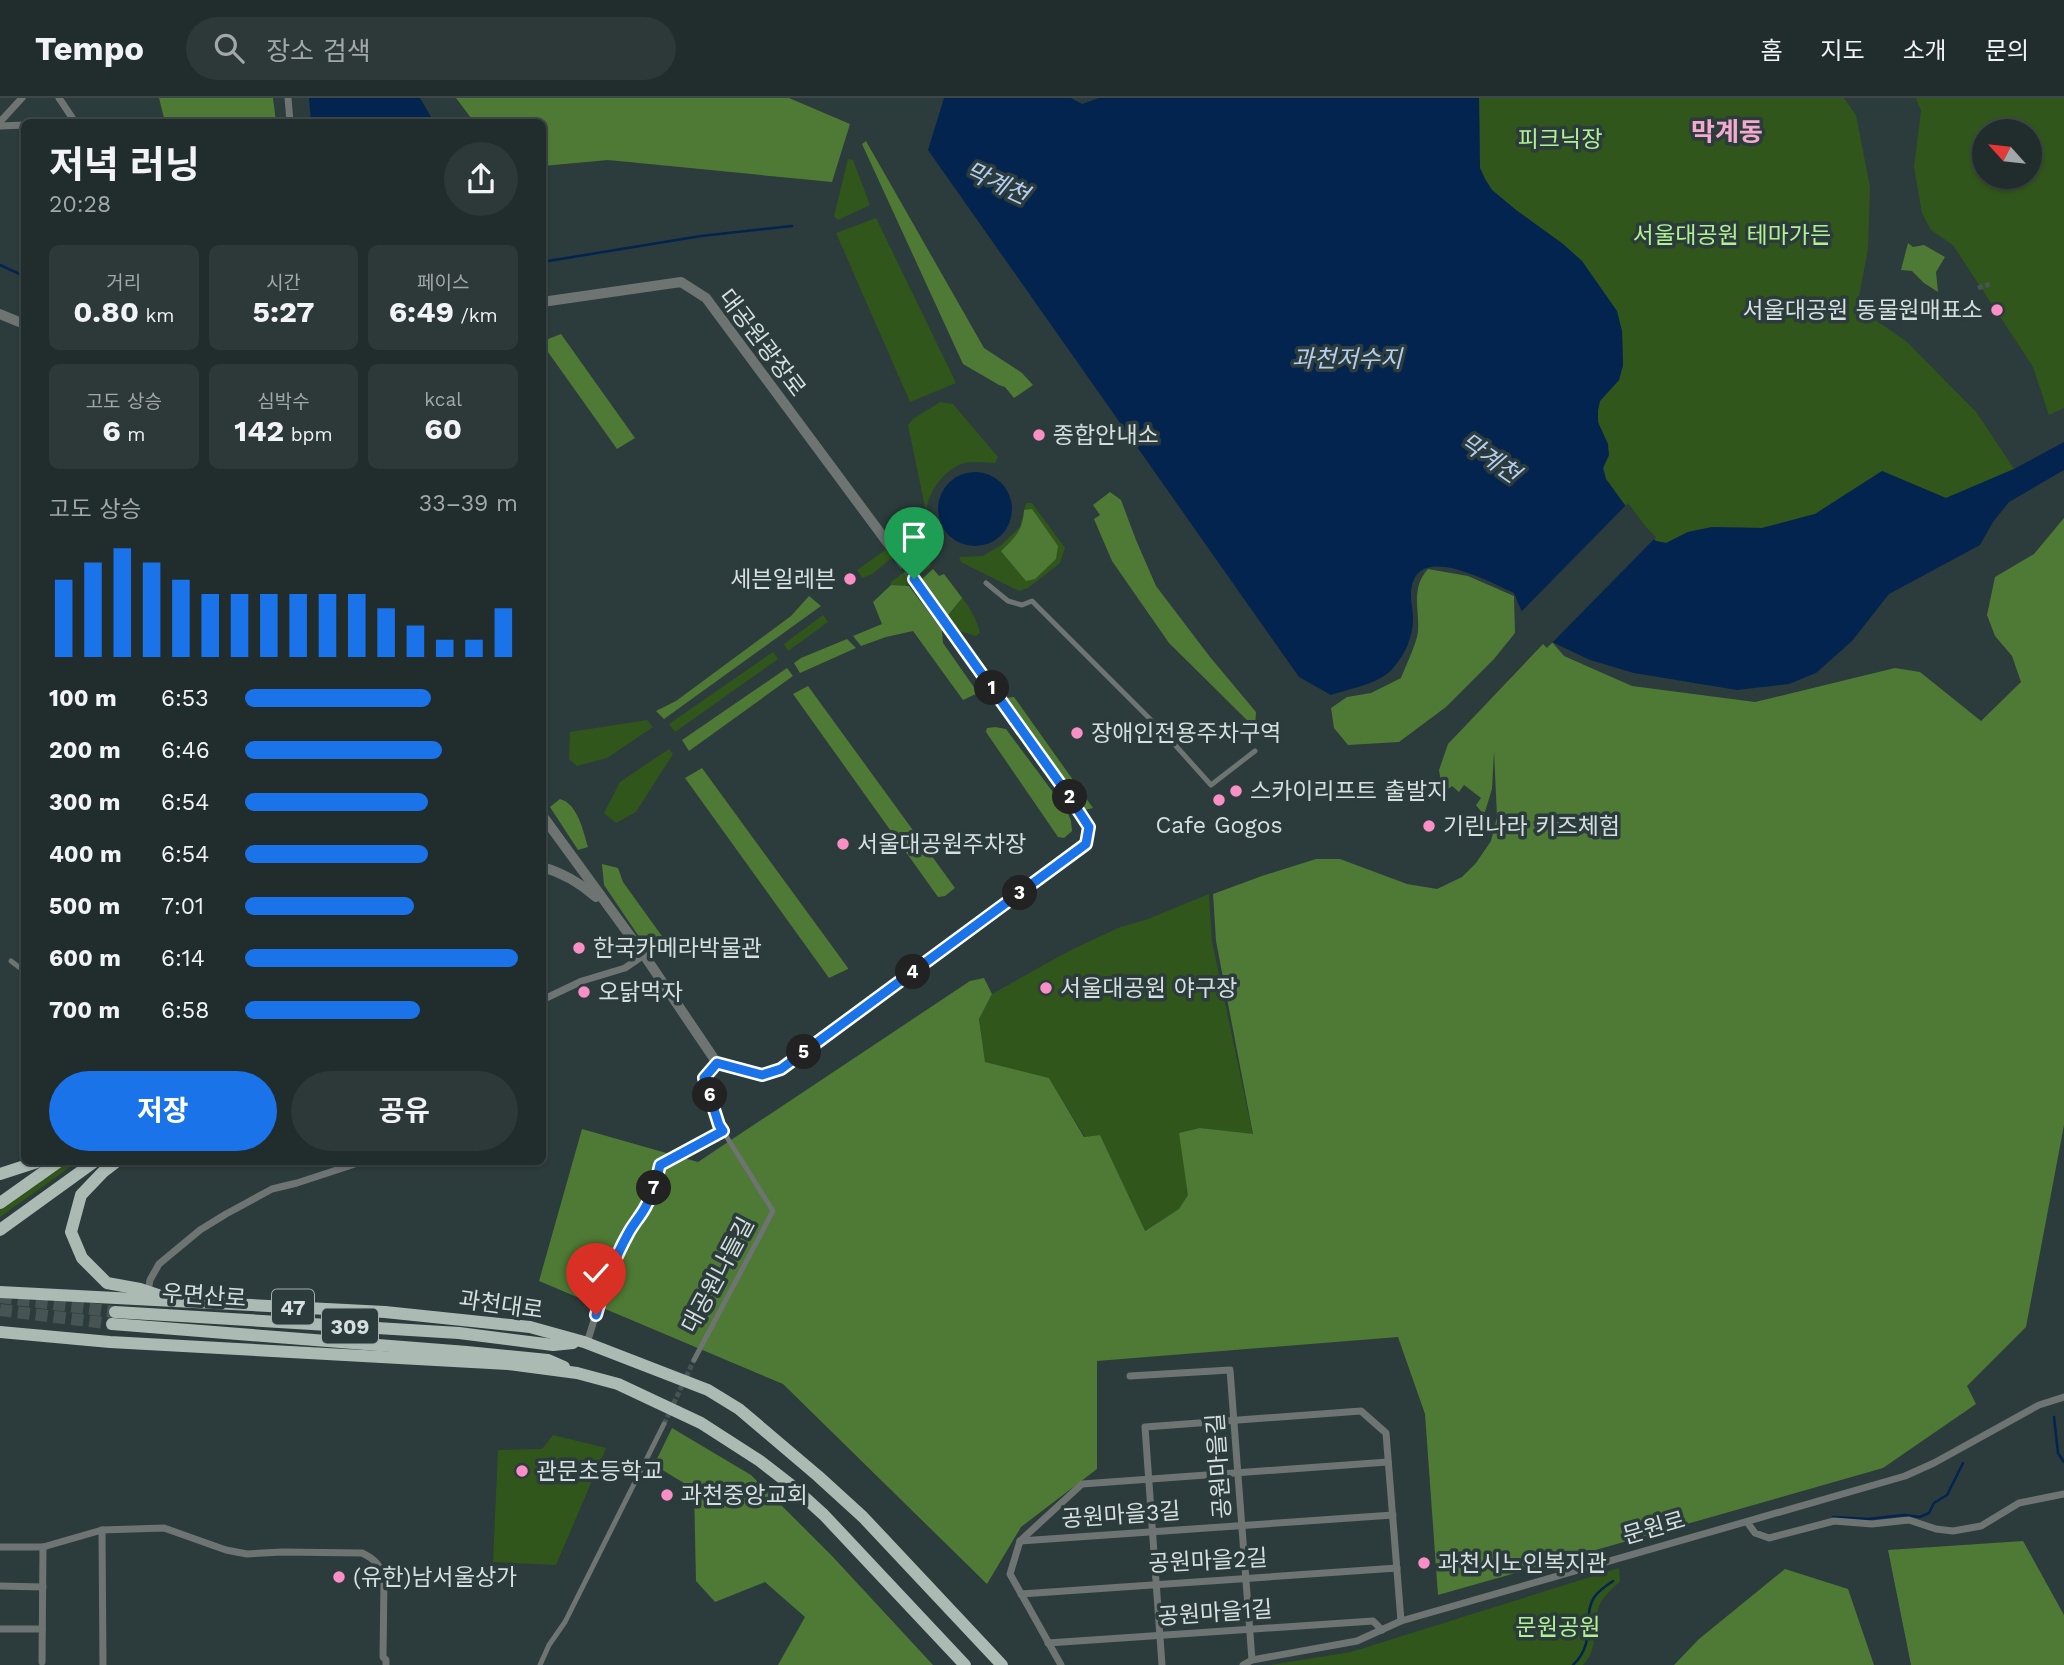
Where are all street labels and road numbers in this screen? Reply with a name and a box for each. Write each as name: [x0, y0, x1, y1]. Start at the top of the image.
street label: 대공원광장로: [713, 284, 811, 402]
street label: 대공원나들길: [676, 1213, 760, 1337]
street label: 우면산로: [161, 1280, 247, 1312]
street label: 과천대로: [457, 1286, 545, 1324]
road number: 47: [272, 1290, 314, 1324]
road number: 309: [322, 1308, 378, 1344]
street label: 공원마을길: [1202, 1412, 1236, 1520]
street label: 공원마을3길: [1061, 1497, 1181, 1533]
street label: 문원로: [1620, 1506, 1688, 1550]
street label: 공원마을2길: [1148, 1544, 1268, 1578]
street label: 공원마을1길: [1157, 1596, 1273, 1630]

